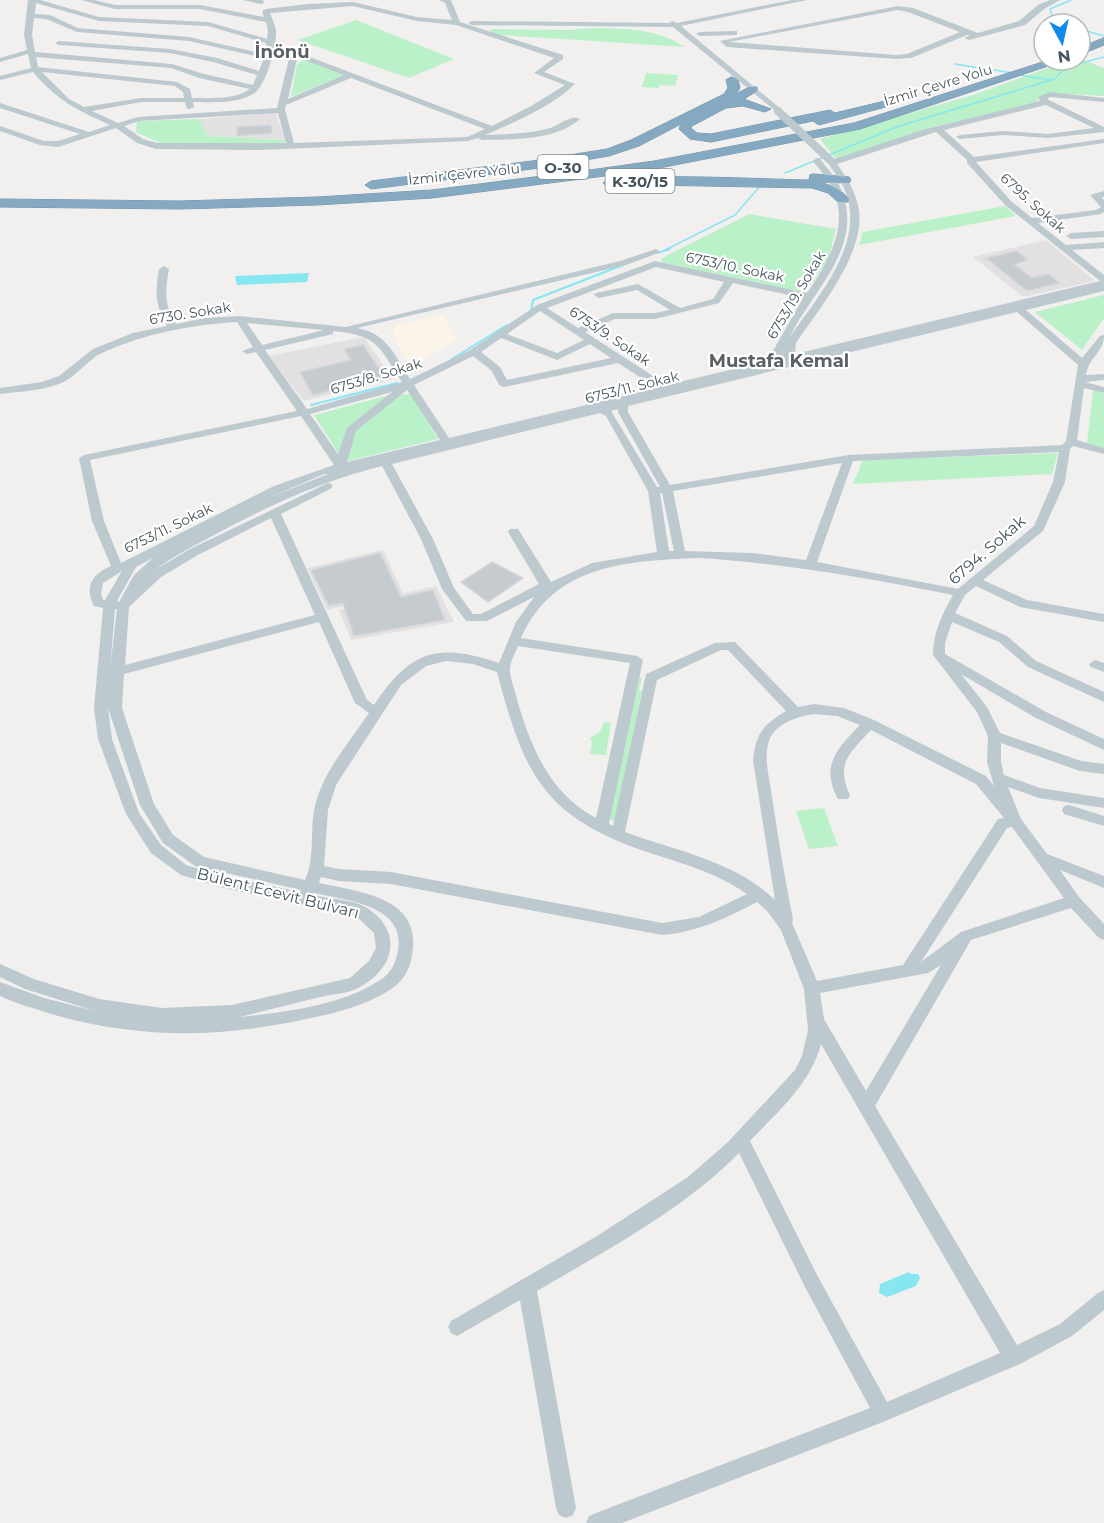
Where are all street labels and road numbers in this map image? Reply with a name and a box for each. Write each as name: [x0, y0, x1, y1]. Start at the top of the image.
street label: İzmir Çevre Yolu: [882, 60, 994, 110]
road number: O-30: [538, 155, 588, 179]
street label: İzmir Çevre Yolu: [407, 159, 521, 189]
road number: K-30/15: [606, 169, 674, 193]
street label: 6795. Sokak: [997, 169, 1070, 238]
street label: 6753/19. Sokak: [763, 247, 830, 342]
street label: 6753/10. Sokak: [684, 248, 787, 286]
street label: 6730. Sokak: [148, 298, 233, 328]
street label: 6753/9. Sokak: [566, 302, 655, 370]
street label: 6753/8. Sokak: [328, 353, 424, 398]
street label: 6753/11. Sokak: [583, 366, 681, 407]
street label: 6753/11. Sokak: [121, 499, 216, 557]
street label: 6794. Sokak: [945, 511, 1030, 589]
street label: Bülent Ecevit Bulvarı: [195, 864, 361, 922]

